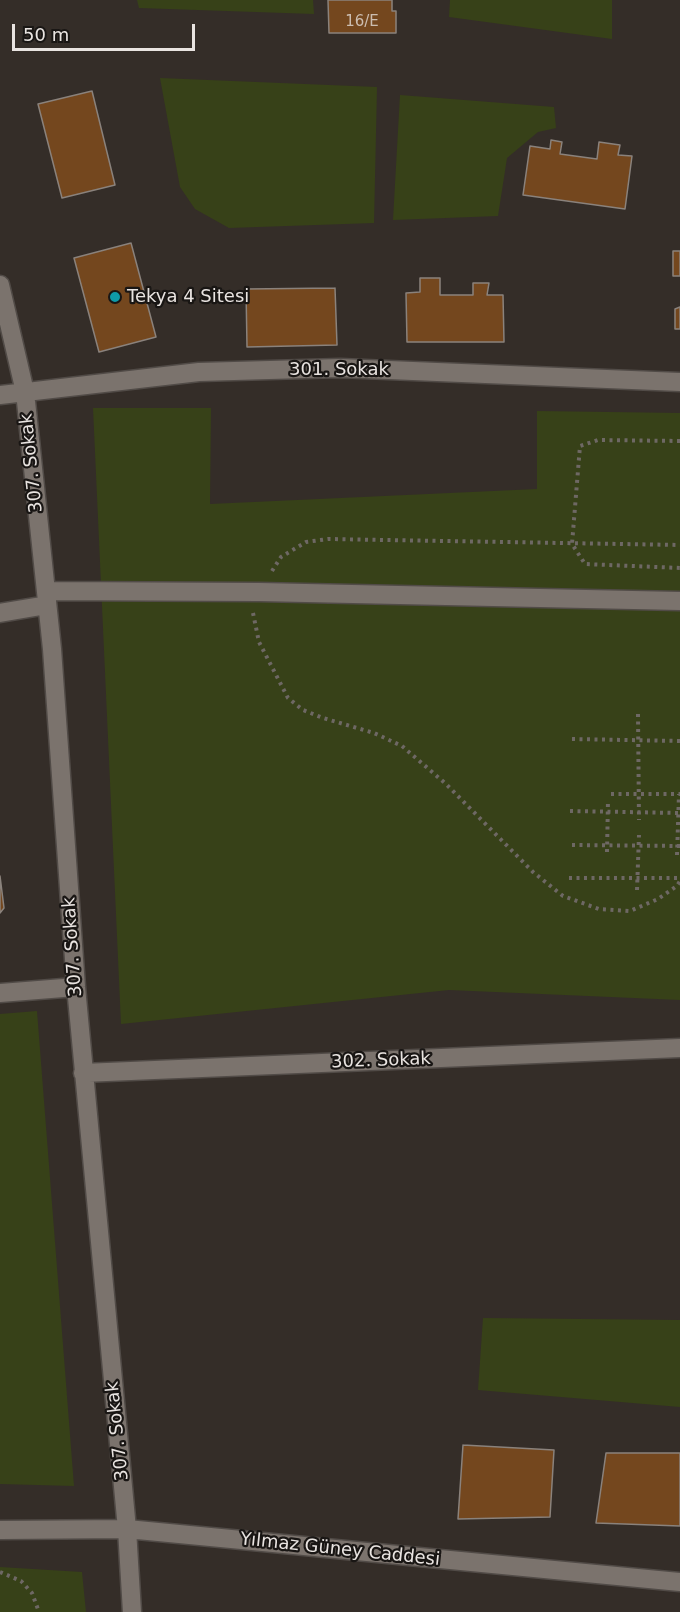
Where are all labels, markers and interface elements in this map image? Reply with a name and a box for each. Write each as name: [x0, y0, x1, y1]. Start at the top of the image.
scale bar: [15, 12, 198, 50]
house number: 16/E: [345, 13, 379, 31]
text: 50 m: [23, 24, 69, 45]
place label: Tekya 4 Sitesi: [127, 286, 249, 308]
marker: Tekya 4 Sitesi: [108, 290, 122, 304]
street label: 301. Sokak: [289, 359, 389, 381]
street label: 307. Sokak: [16, 412, 48, 514]
street label: 307. Sokak: [59, 896, 87, 998]
street label: 302. Sokak: [331, 1048, 431, 1074]
street label: 307. Sokak: [102, 1380, 134, 1482]
street label: Yılmaz Güney Caddesi: [239, 1529, 441, 1571]

